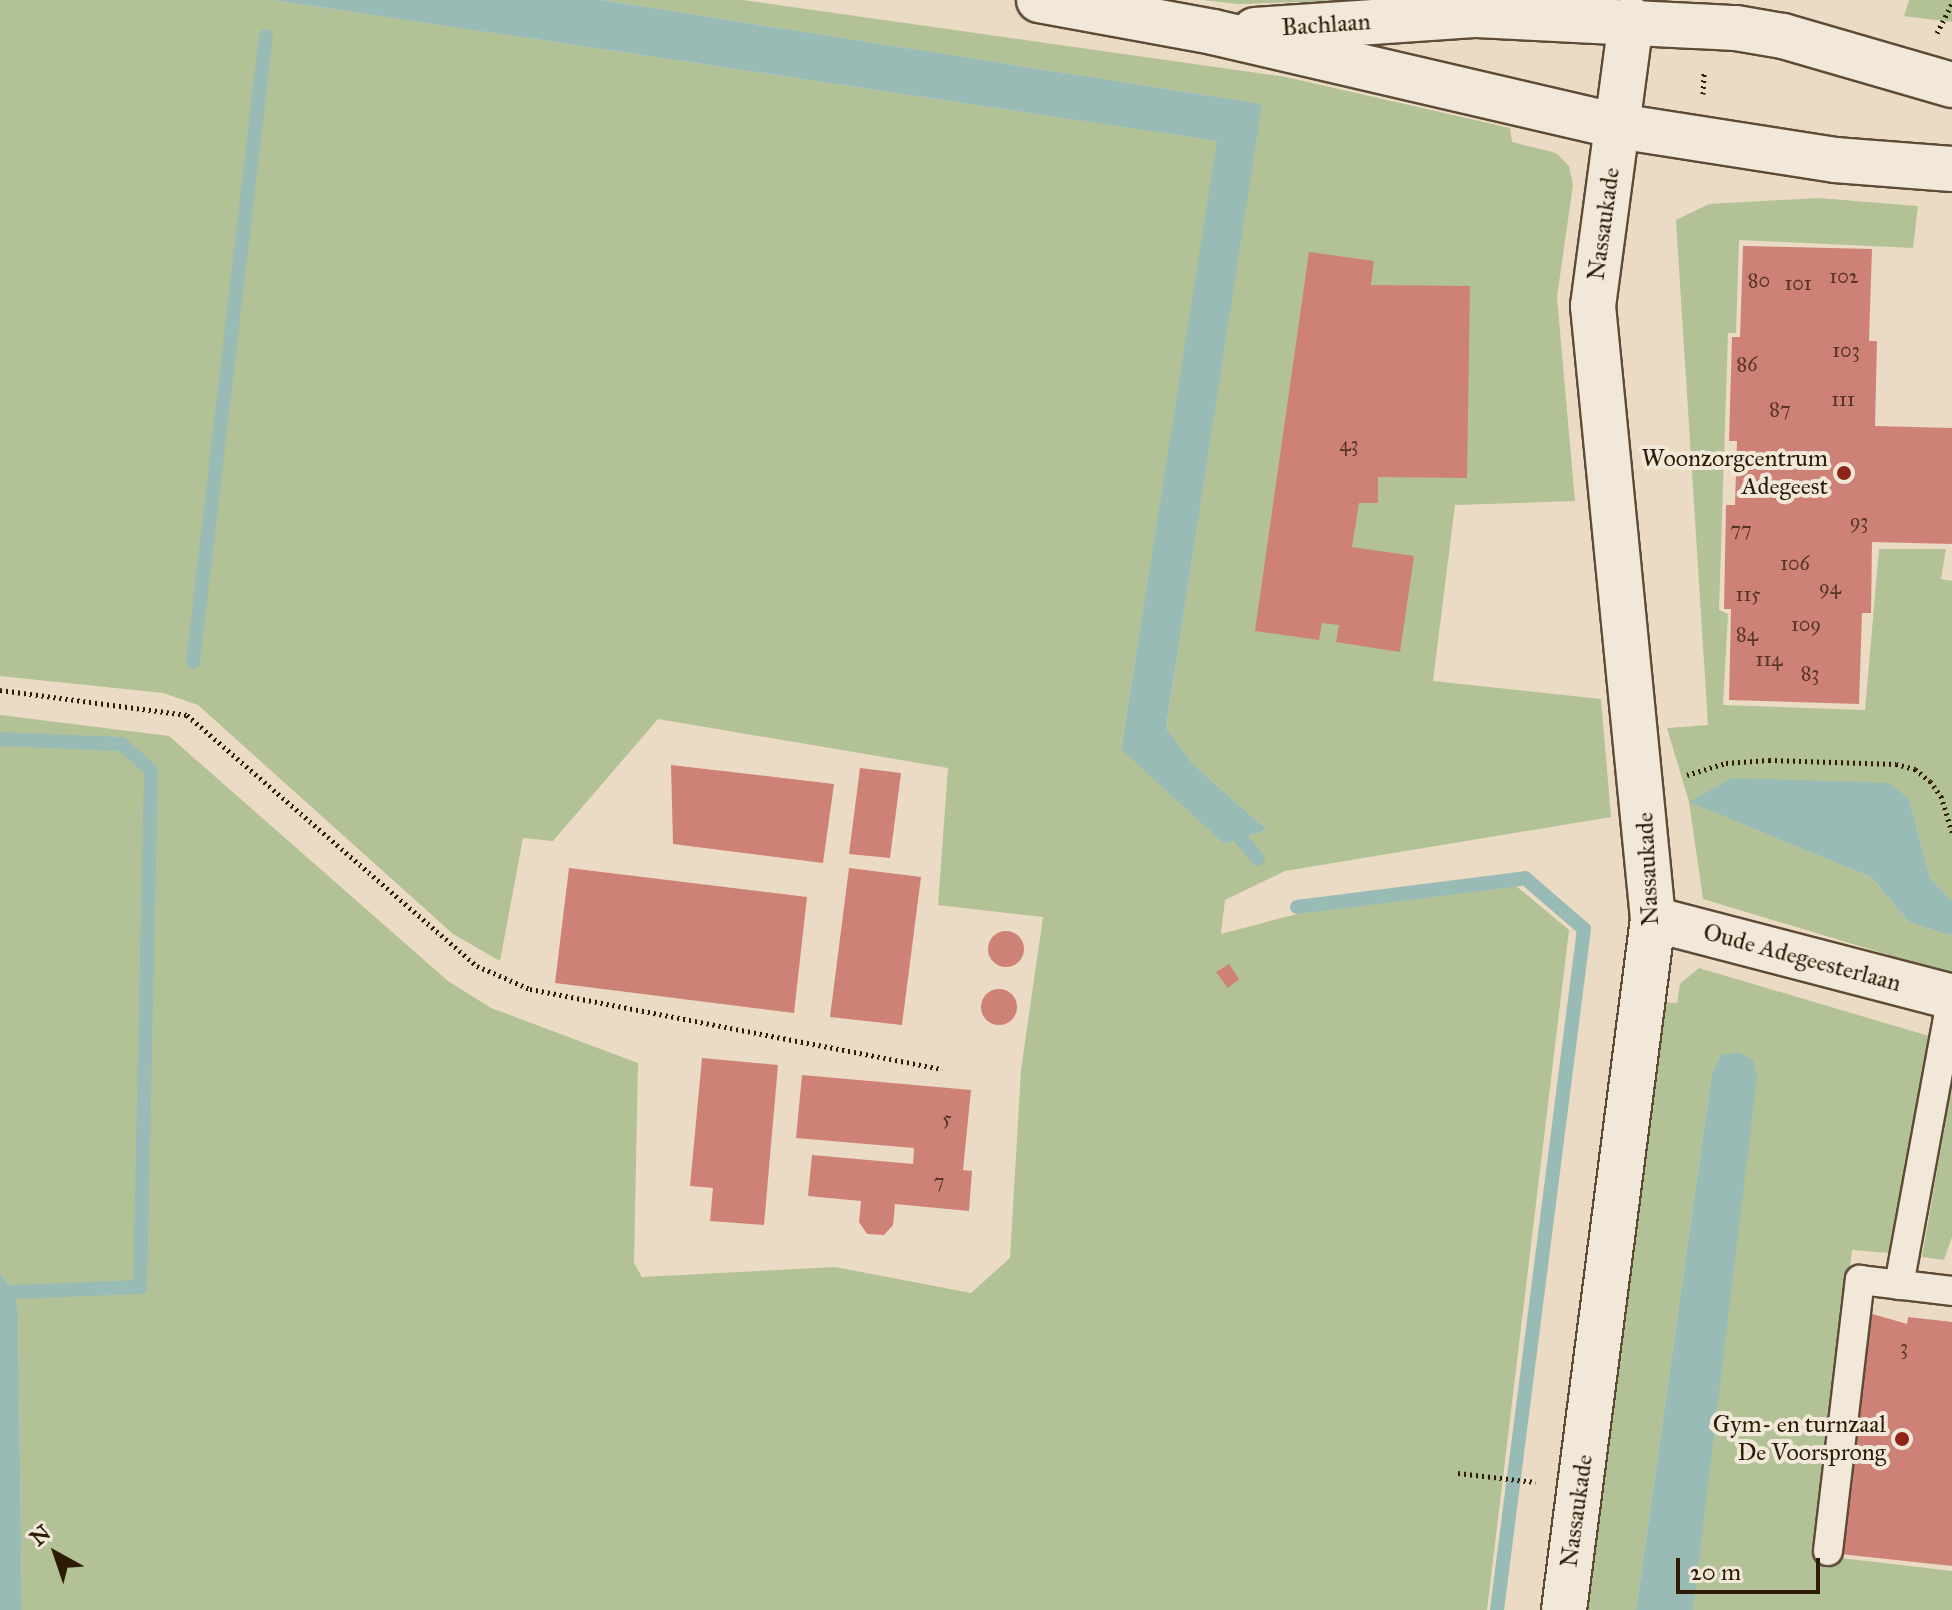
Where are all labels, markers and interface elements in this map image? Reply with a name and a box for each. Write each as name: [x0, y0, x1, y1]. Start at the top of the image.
street label: Bachlaan: [1280, 8, 1372, 42]
street label: Nassaukade: [1582, 166, 1626, 282]
house number: 102: [1829, 264, 1859, 288]
house number: 80: [1748, 268, 1770, 292]
house number: 101: [1784, 271, 1812, 295]
house number: 103: [1832, 338, 1860, 362]
house number: 86: [1737, 352, 1757, 376]
house number: 111: [1831, 387, 1855, 411]
house number: 87: [1769, 397, 1791, 421]
house number: 43: [1339, 432, 1359, 456]
place label: Woonzorgcentrum Adegeest: [1642, 445, 1828, 501]
marker: Woonzorgcentrum Adegeest: [1835, 464, 1853, 482]
house number: 93: [1850, 509, 1868, 533]
house number: 77: [1730, 517, 1752, 541]
house number: 106: [1780, 551, 1810, 575]
house number: 94: [1819, 575, 1841, 599]
house number: 115: [1736, 582, 1760, 606]
house number: 109: [1791, 612, 1821, 636]
house number: 84: [1736, 622, 1758, 646]
house number: 114: [1756, 647, 1782, 671]
house number: 83: [1801, 661, 1819, 685]
street label: Nassaukade: [1631, 811, 1665, 927]
street label: Oude Adegeesterlaan: [1700, 918, 1904, 998]
house number: 5: [942, 1106, 952, 1130]
house number: 7: [934, 1169, 944, 1193]
house number: 3: [1900, 1335, 1908, 1359]
place label: Gym- en turnzaal De Voorsprong: [1713, 1411, 1886, 1467]
marker: Gym- en turnzaal De Voorsprong: [1893, 1430, 1911, 1448]
street label: Nassaukade: [1555, 1453, 1599, 1569]
north arrow: [16, 1514, 96, 1594]
text: N: [24, 1519, 56, 1552]
scale bar: [1680, 1542, 1824, 1592]
text: 20 m: [1690, 1557, 1741, 1587]

